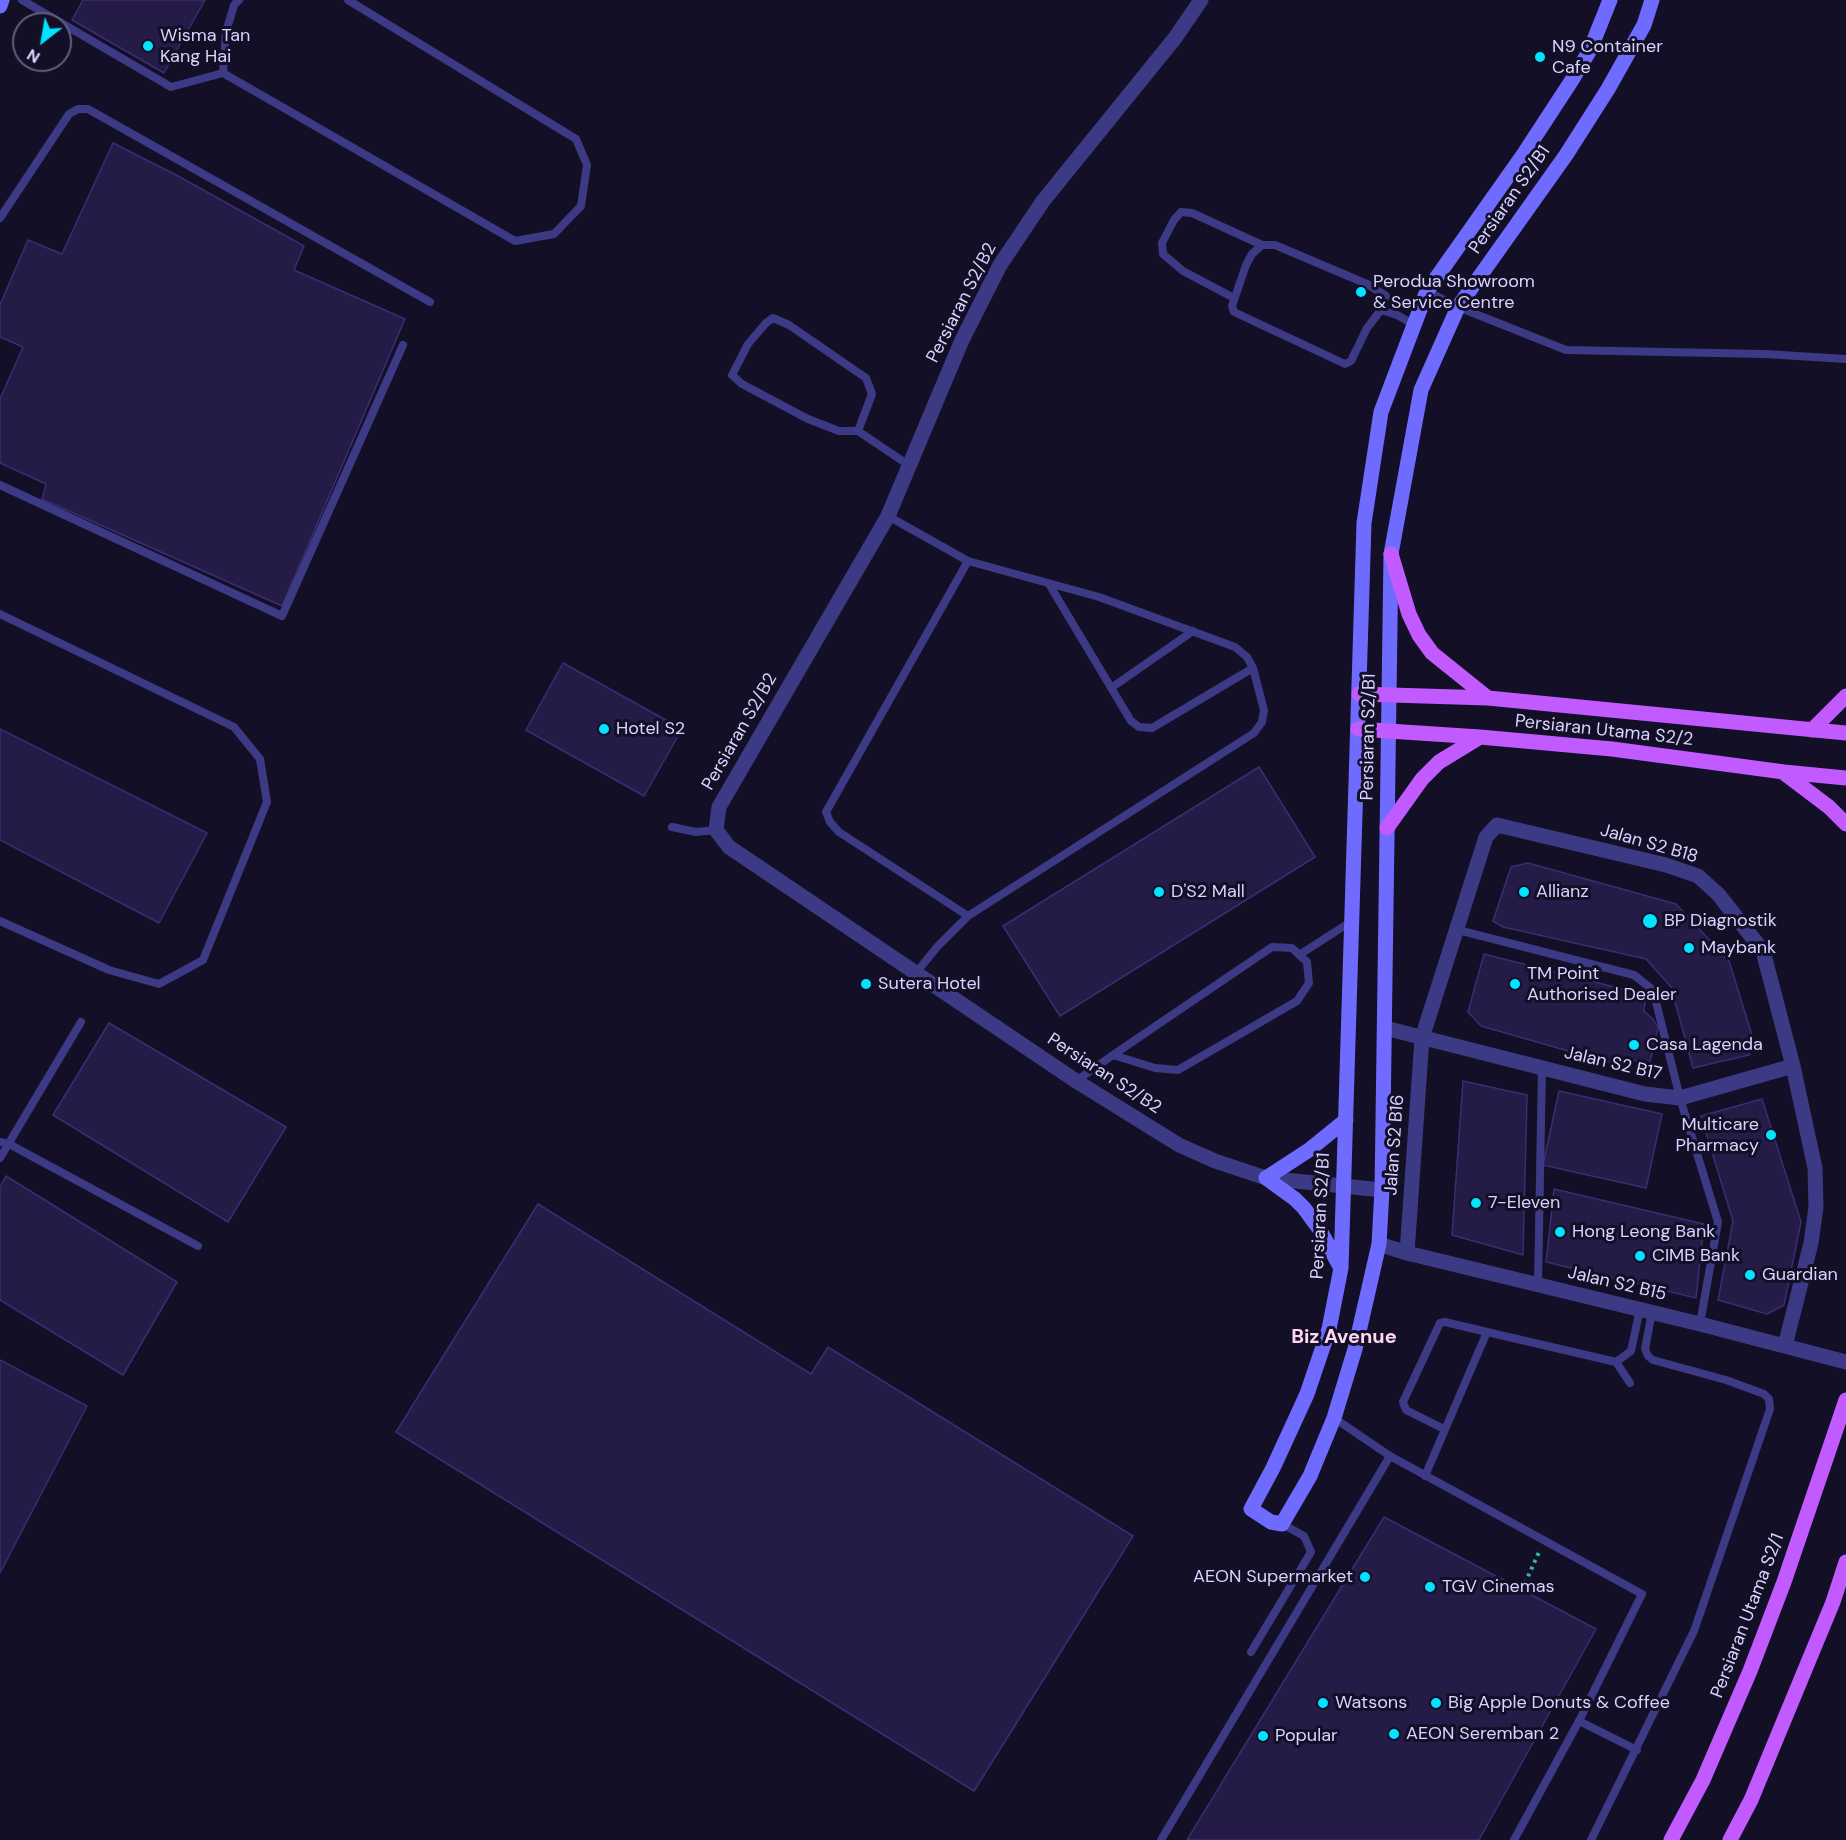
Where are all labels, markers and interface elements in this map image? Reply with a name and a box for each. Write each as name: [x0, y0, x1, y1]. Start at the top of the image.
north arrow: [12, 12, 72, 72]
place label: Wisma Tan Kang Hai: [160, 25, 250, 68]
place label: N9 Container Cafe: [1552, 36, 1663, 78]
marker: Wisma Tan Kang Hai: [141, 39, 155, 53]
text: N: [23, 44, 44, 68]
marker: N9 Container Cafe: [1533, 50, 1547, 64]
street label: Persiaran S2/B1: [1465, 142, 1555, 258]
street label: Persiaran S2/B2: [922, 239, 1002, 367]
place label: Perodua Showroom & Service Centre: [1373, 271, 1535, 314]
marker: Perodua Showroom & Service Centre: [1354, 285, 1368, 299]
street label: Persiaran S2/B2: [698, 670, 782, 794]
street label: Persiaran S2/B1: [1357, 673, 1381, 801]
street label: Persiaran Utama S2/2: [1514, 711, 1694, 751]
place label: Hotel S2: [616, 718, 685, 740]
marker: Hotel S2: [597, 722, 611, 736]
street label: Jalan S2 B18: [1598, 820, 1700, 868]
place label: D'S2 Mall: [1171, 881, 1245, 903]
place label: Allianz: [1536, 881, 1589, 903]
marker: D'S2 Mall: [1152, 885, 1166, 899]
marker: Allianz: [1517, 885, 1531, 899]
place label: BP Diagnostik: [1664, 910, 1777, 932]
marker: BP Diagnostik: [1641, 912, 1659, 930]
place label: Maybank: [1701, 937, 1776, 959]
marker: Maybank: [1682, 941, 1696, 955]
place label: TM Point Authorised Dealer: [1527, 963, 1677, 1006]
place label: Sutera Hotel: [878, 973, 981, 995]
marker: Sutera Hotel: [859, 977, 873, 991]
marker: TM Point Authorised Dealer: [1508, 977, 1522, 991]
street label: Persiaran S2/B2: [1043, 1029, 1165, 1119]
place label: Casa Lagenda: [1646, 1034, 1763, 1056]
marker: Casa Lagenda: [1627, 1038, 1641, 1052]
street label: Jalan S2 B17: [1562, 1042, 1664, 1086]
street label: Jalan S2 B16: [1381, 1094, 1409, 1196]
place label: Multicare Pharmacy: [1676, 1114, 1759, 1156]
marker: Multicare Pharmacy: [1764, 1128, 1778, 1142]
street label: Persiaran S2/B1: [1307, 1152, 1335, 1280]
place label: 7-Eleven: [1488, 1192, 1560, 1214]
marker: 7-Eleven: [1469, 1196, 1483, 1210]
place label: Hong Leong Bank: [1572, 1221, 1715, 1243]
marker: Hong Leong Bank: [1553, 1225, 1567, 1239]
place label: CIMB Bank: [1652, 1245, 1740, 1267]
marker: CIMB Bank: [1633, 1249, 1647, 1263]
street label: Jalan S2 B15: [1565, 1262, 1669, 1306]
place label: Guardian: [1762, 1264, 1838, 1286]
marker: Guardian: [1743, 1268, 1757, 1282]
district label: Biz Avenue: [1291, 1326, 1397, 1350]
street label: Persiaran Utama S2/1: [1707, 1531, 1789, 1701]
place label: AEON Supermarket: [1193, 1566, 1353, 1588]
marker: AEON Supermarket: [1358, 1570, 1372, 1584]
place label: TGV Cinemas: [1442, 1576, 1555, 1598]
marker: TGV Cinemas: [1423, 1580, 1437, 1594]
place label: Watsons: [1335, 1692, 1407, 1714]
place label: Big Apple Donuts & Coffee: [1448, 1692, 1670, 1714]
marker: Watsons: [1316, 1696, 1330, 1710]
marker: Big Apple Donuts & Coffee: [1429, 1696, 1443, 1710]
place label: AEON Seremban 2: [1406, 1723, 1559, 1745]
place label: Popular: [1275, 1725, 1338, 1747]
marker: AEON Seremban 2: [1387, 1727, 1401, 1741]
marker: Popular: [1256, 1729, 1270, 1743]

